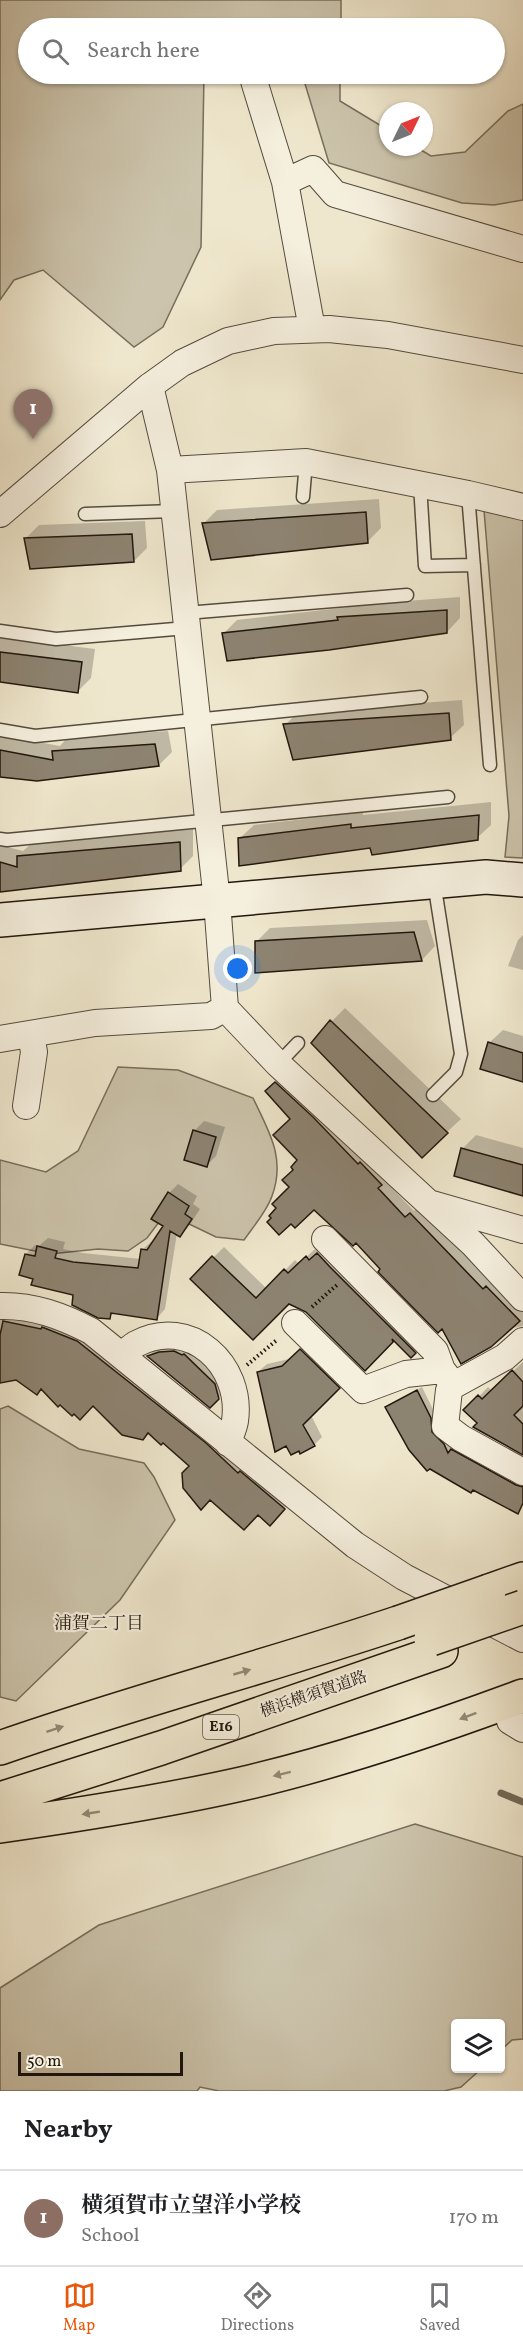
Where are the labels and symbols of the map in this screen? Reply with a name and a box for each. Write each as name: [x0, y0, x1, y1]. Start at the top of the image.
north arrow: [379, 102, 433, 156]
pin: 1: [14, 390, 52, 439]
your location: [223, 954, 252, 983]
district label: 浦賀二丁目: [54, 1612, 144, 1637]
street label: 横浜横須賀道路: [257, 1666, 371, 1724]
one-way arrow: [233, 1667, 251, 1677]
one-way arrow: [459, 1712, 477, 1722]
road number: E16: [203, 1715, 239, 1739]
one-way arrow: [46, 1724, 64, 1733]
one-way arrow: [273, 1769, 291, 1779]
one-way arrow: [81, 1809, 100, 1818]
scale bar: [18, 2049, 183, 2076]

